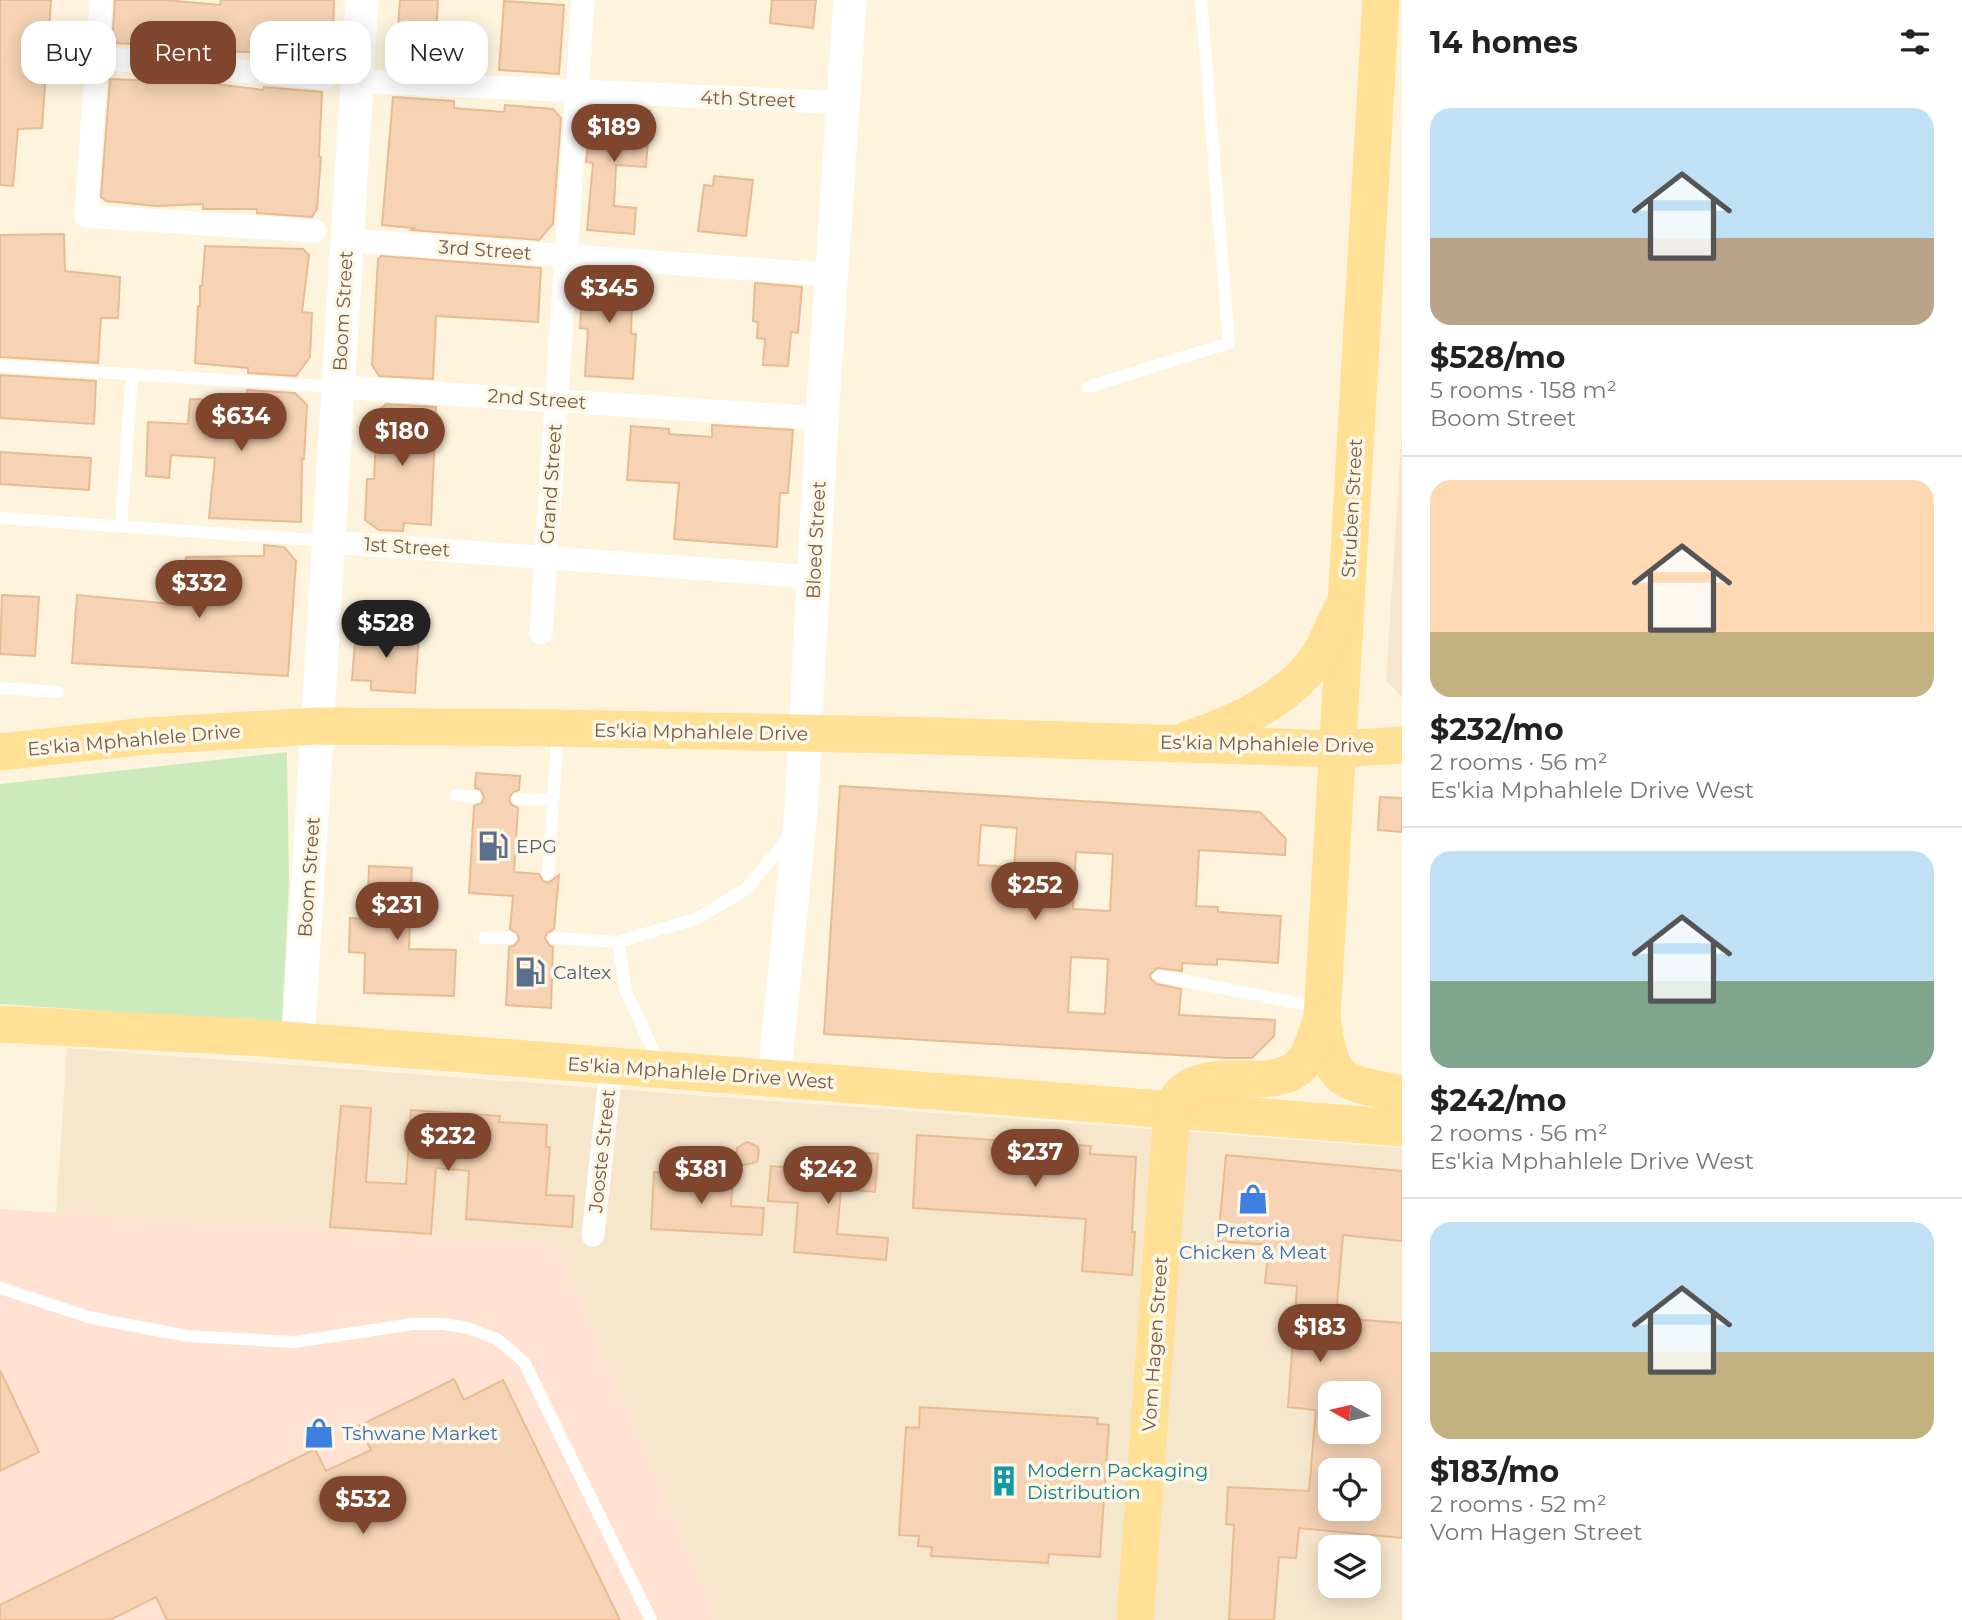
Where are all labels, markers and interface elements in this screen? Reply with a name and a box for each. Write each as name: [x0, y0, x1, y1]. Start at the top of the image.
chip: Buy: [21, 21, 116, 84]
chip: Rent: [130, 21, 236, 84]
chip: Filters: [250, 21, 371, 84]
chip: New: [385, 21, 488, 84]
icon: filters: [1896, 23, 1934, 61]
text: 14 homes: [1430, 24, 1578, 61]
street label: 4th Street: [700, 86, 796, 112]
pin: $189: [573, 104, 655, 164]
text: $189: [587, 113, 641, 141]
icon: home: [1619, 153, 1745, 279]
street label: 3rd Street: [438, 235, 533, 265]
street label: Boom Street: [328, 250, 358, 372]
pin: $345: [568, 266, 650, 325]
text: $345: [580, 274, 638, 302]
text: $528/mo: [1430, 339, 1565, 376]
text: 5 rooms · 158 m²: [1430, 376, 1617, 404]
street label: 2nd Street: [487, 384, 587, 414]
pin: $634: [200, 393, 282, 453]
text: $634: [212, 402, 270, 430]
text: Boom Street: [1430, 404, 1576, 432]
pin: $180: [361, 408, 443, 468]
text: $180: [375, 417, 429, 445]
street label: Grand Street: [535, 423, 567, 545]
street label: Struben Street: [1337, 438, 1367, 578]
street label: Bloed Street: [801, 480, 831, 600]
icon: home: [1619, 525, 1745, 651]
street label: 1st Street: [363, 533, 451, 562]
pin: $332: [158, 560, 240, 620]
text: $332: [171, 569, 227, 597]
pin: $528: [345, 600, 427, 660]
text: $528: [358, 609, 415, 637]
text: $232/mo: [1430, 711, 1564, 748]
street label: Es'kia Mphahlele Drive: [26, 719, 242, 761]
street label: Es'kia Mphahlele Drive: [594, 719, 808, 745]
street label: Es'kia Mphahlele Drive: [1160, 731, 1374, 757]
text: 2 rooms · 56 m²: [1430, 748, 1608, 776]
text: Es'kia Mphahlele Drive West: [1430, 776, 1754, 804]
street label: Boom Street: [293, 816, 325, 938]
fuel station icon: EPG: [476, 829, 510, 863]
place label: EPG: [516, 835, 557, 858]
pin: $252: [994, 862, 1076, 922]
text: $252: [1007, 871, 1063, 899]
pin: $231: [356, 883, 438, 942]
text: $231: [372, 891, 422, 919]
icon: home: [1619, 896, 1745, 1022]
fuel station icon: Caltex: [513, 955, 547, 989]
place label: Caltex: [553, 961, 611, 984]
street label: Es'kia Mphahlele Drive West: [567, 1052, 836, 1094]
text: $242/mo: [1430, 1082, 1566, 1119]
street label: Jooste Street: [584, 1088, 620, 1215]
pin: $232: [407, 1114, 489, 1173]
text: 2 rooms · 56 m²: [1430, 1119, 1608, 1147]
text: $232: [420, 1122, 476, 1150]
pin: $237: [994, 1130, 1076, 1189]
text: $237: [1007, 1138, 1063, 1166]
pin: $381: [660, 1146, 742, 1206]
pin: $242: [787, 1146, 869, 1206]
text: Es'kia Mphahlele Drive West: [1430, 1147, 1754, 1175]
text: $381: [675, 1155, 727, 1183]
text: $242: [799, 1155, 857, 1183]
shop icon: Pretoria Chicken & Meat: [1236, 1182, 1270, 1216]
place label: Pretoria Chicken & Meat: [1179, 1219, 1327, 1264]
street label: Vom Hagen Street: [1137, 1255, 1173, 1432]
icon: home: [1619, 1267, 1745, 1393]
pin: $183: [1279, 1304, 1361, 1364]
text: $183: [1294, 1313, 1346, 1341]
north arrow: [1318, 1381, 1381, 1444]
map controls: [1318, 1381, 1381, 1598]
shop icon: Tshwane Market: [302, 1416, 336, 1450]
place label: Tshwane Market: [342, 1422, 498, 1445]
text: $183/mo: [1430, 1453, 1559, 1490]
button: locate: [1318, 1458, 1381, 1521]
place label: Modern Packaging Distribution: [1027, 1459, 1208, 1504]
building icon: Modern Packaging Distribution: [987, 1464, 1021, 1498]
pin: $532: [322, 1476, 404, 1536]
text: $532: [335, 1485, 391, 1513]
text: 2 rooms · 52 m²: [1430, 1490, 1607, 1518]
text: Vom Hagen Street: [1430, 1518, 1643, 1546]
button: layers: [1318, 1535, 1381, 1598]

